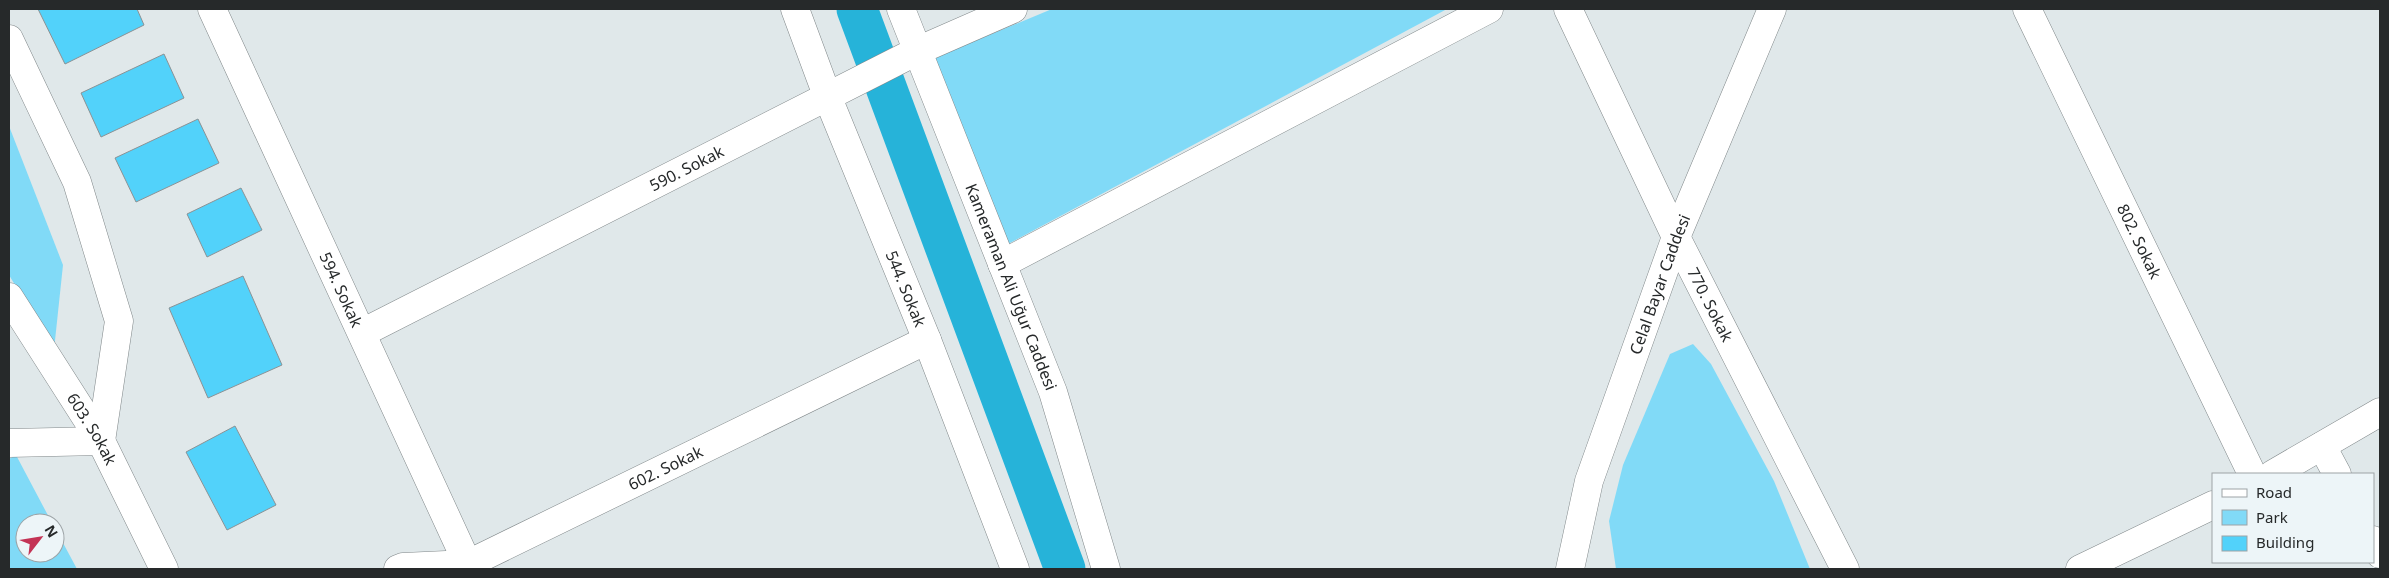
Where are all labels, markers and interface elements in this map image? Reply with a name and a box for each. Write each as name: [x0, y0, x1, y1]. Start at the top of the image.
street label: 590. Sokak: [646, 140, 728, 196]
street label: Kameraman Ali Uğur Caddesi: [960, 180, 1062, 394]
street label: 802. Sokak: [2112, 200, 2167, 283]
street label: Celal Bayar Caddesi: [1624, 211, 1695, 357]
street label: 544. Sokak: [881, 247, 932, 331]
street label: 594. Sokak: [314, 248, 368, 331]
street label: 770. Sokak: [1682, 264, 1739, 346]
street label: 603. Sokak: [62, 389, 122, 469]
street label: 602. Sokak: [624, 440, 707, 495]
legend: [2212, 473, 2374, 563]
text: Road: [2256, 482, 2292, 502]
text: Park: [2256, 507, 2288, 527]
north arrow: [15, 513, 65, 563]
text: N: [40, 521, 63, 541]
text: Building: [2256, 532, 2314, 552]

